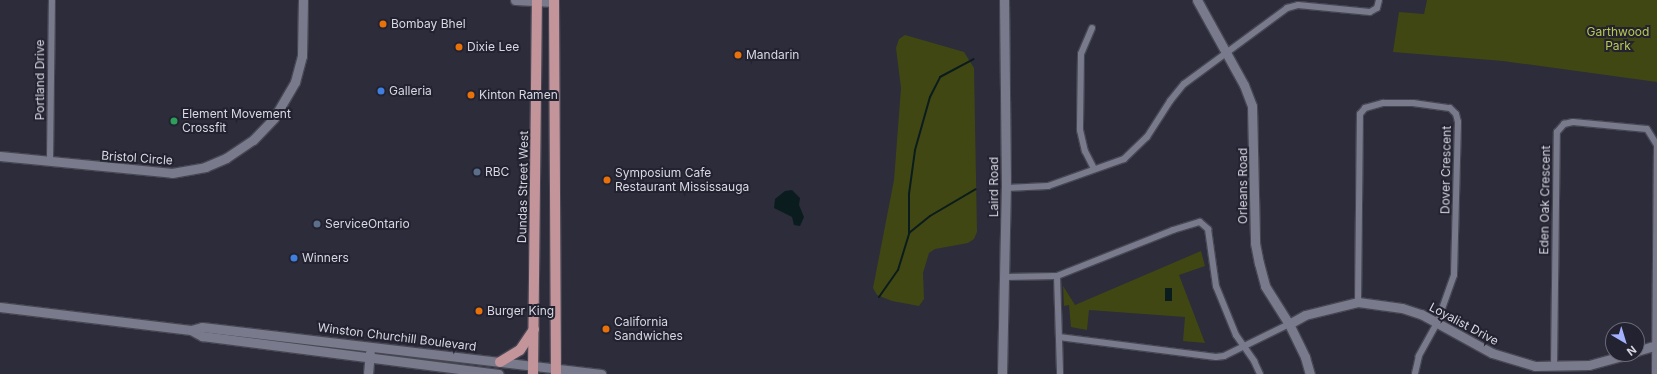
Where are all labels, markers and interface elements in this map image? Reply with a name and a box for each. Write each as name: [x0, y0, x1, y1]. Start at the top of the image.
place label: Bombay Bhel: [391, 17, 466, 31]
marker: Bombay Bhel: [378, 19, 388, 29]
park label: Garthwood Park: [1587, 25, 1649, 53]
street label: Portland Drive: [33, 40, 47, 120]
place label: Dixie Lee: [467, 40, 519, 54]
marker: Dixie Lee: [454, 42, 464, 52]
place label: Mandarin: [746, 48, 799, 62]
marker: Mandarin: [733, 50, 743, 60]
place label: Galleria: [389, 84, 432, 98]
marker: Galleria: [376, 86, 386, 96]
place label: Kinton Ramen: [479, 88, 558, 102]
marker: Kinton Ramen: [466, 90, 476, 100]
place label: Element Movement Crossfit: [182, 107, 291, 135]
marker: Element Movement Crossfit: [169, 116, 179, 126]
street label: Dover Crescent: [1438, 126, 1454, 214]
street label: Dundas Street West: [515, 131, 531, 243]
street label: Eden Oak Crescent: [1537, 145, 1553, 255]
street label: Bristol Circle: [101, 148, 173, 168]
street label: Orleans Road: [1236, 148, 1250, 224]
street label: Laird Road: [987, 157, 1001, 217]
place label: RBC: [485, 165, 509, 179]
place label: Symposium Cafe Restaurant Mississauga: [615, 166, 749, 194]
marker: RBC: [472, 167, 482, 177]
marker: Symposium Cafe Restaurant Mississauga: [602, 175, 612, 185]
place label: ServiceOntario: [325, 217, 410, 231]
marker: ServiceOntario: [312, 219, 322, 229]
place label: Winners: [302, 251, 349, 265]
marker: Winners: [289, 253, 299, 263]
street label: Loyalist Drive: [1427, 300, 1501, 348]
place label: Burger King: [487, 304, 554, 318]
marker: Burger King: [474, 306, 484, 316]
place label: California Sandwiches: [614, 315, 683, 343]
street label: Winston Churchill Boulevard: [317, 320, 477, 354]
north arrow: [1605, 322, 1645, 362]
marker: California Sandwiches: [601, 324, 611, 334]
text: N: [1624, 343, 1639, 359]

